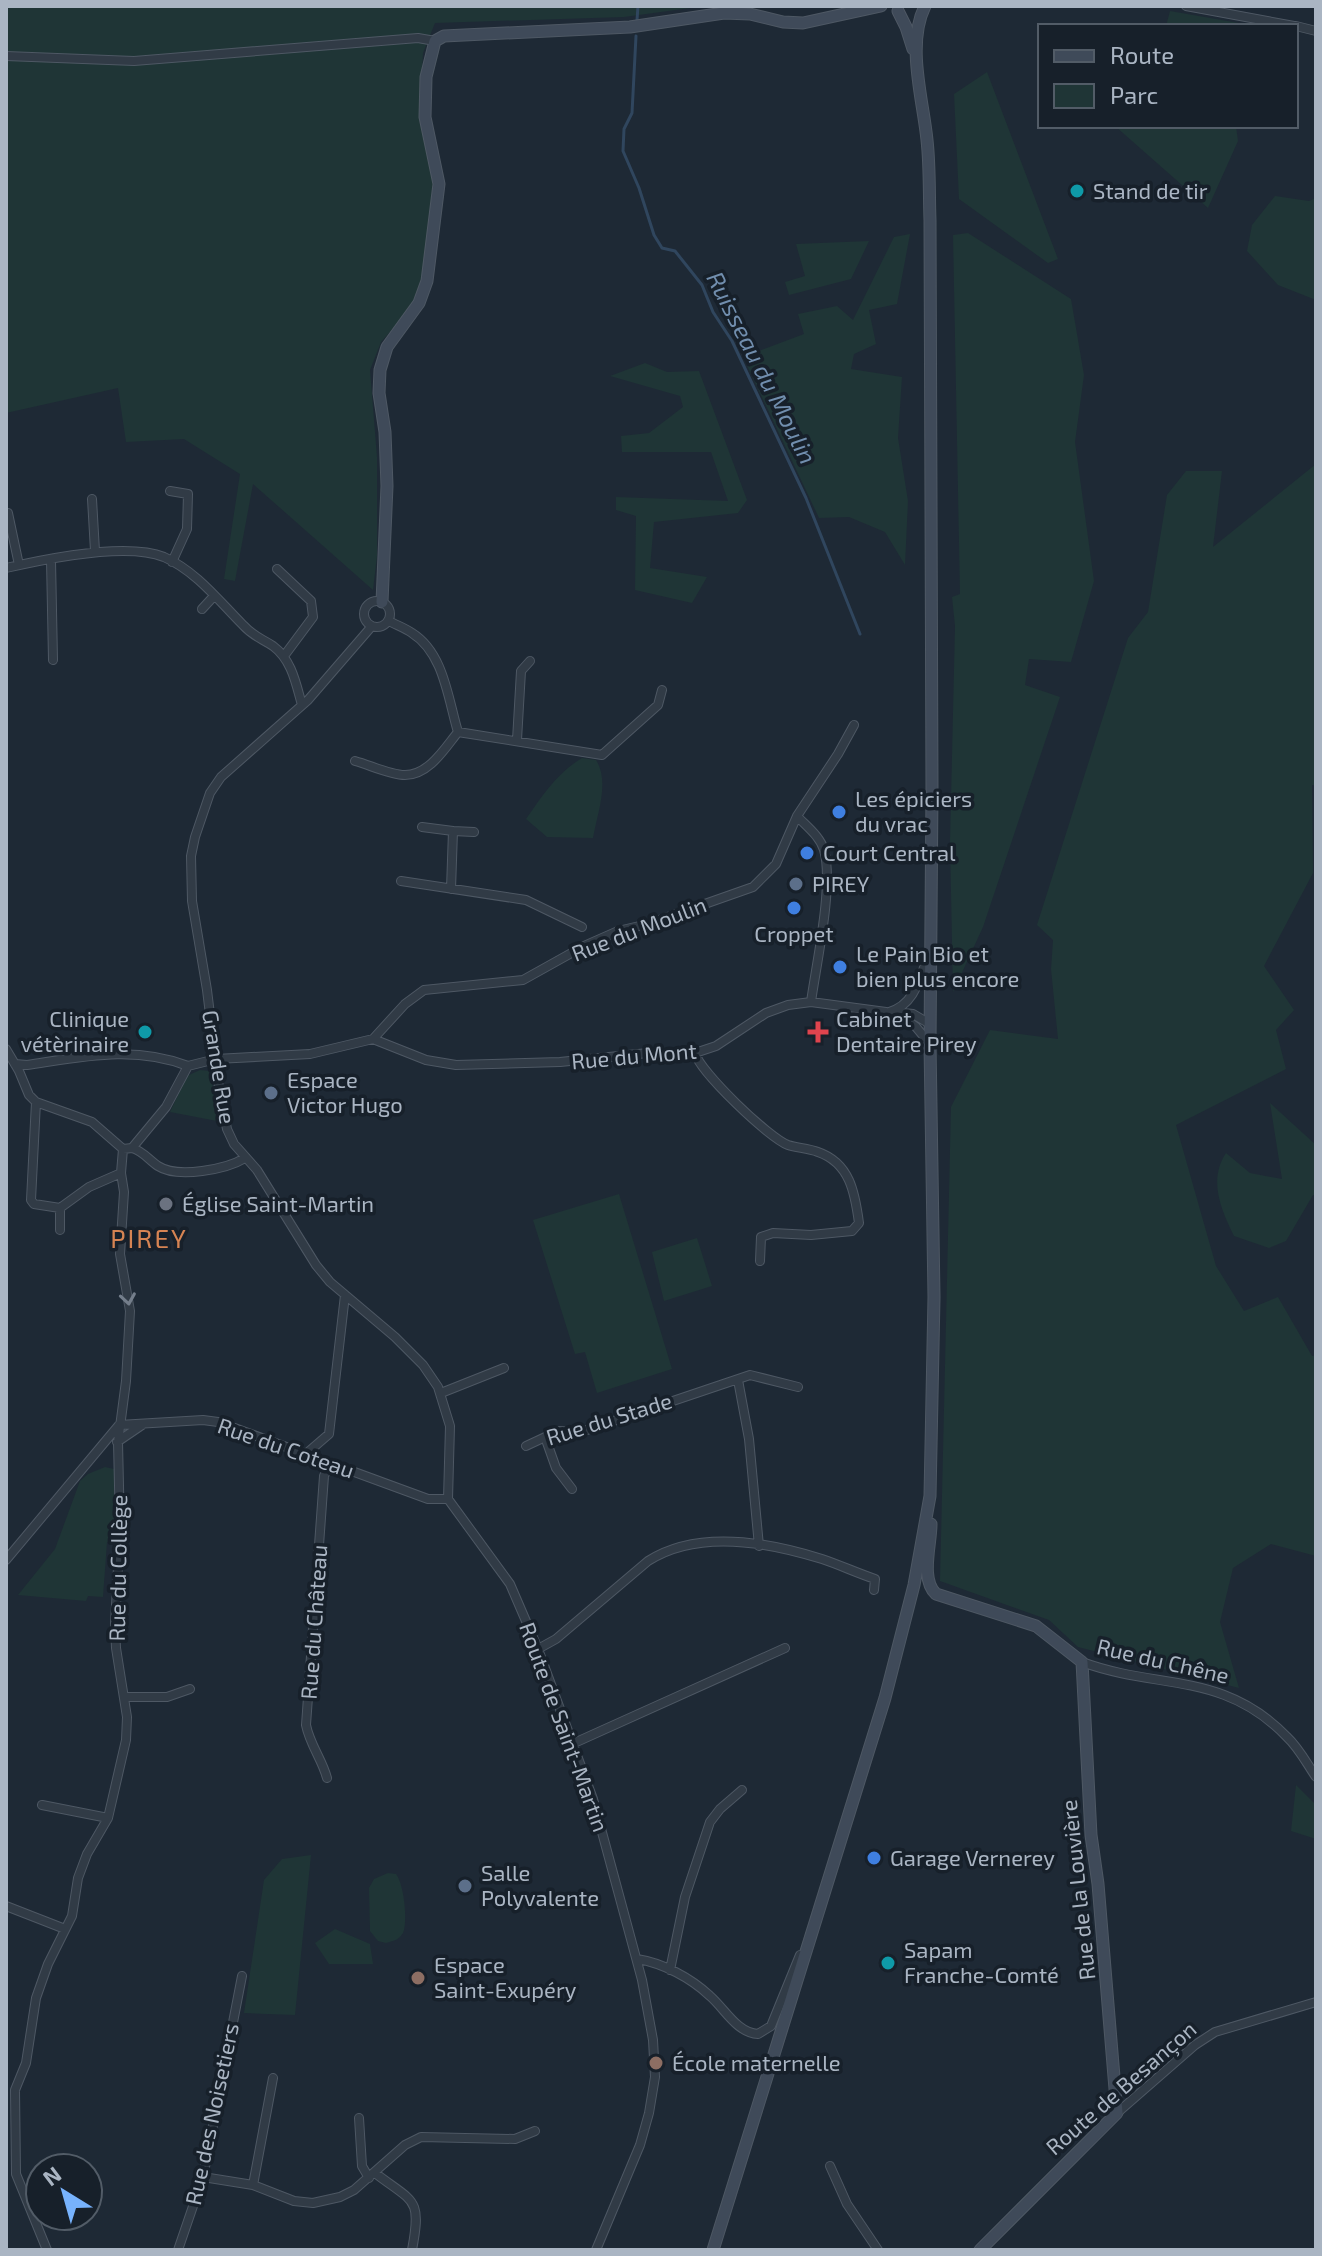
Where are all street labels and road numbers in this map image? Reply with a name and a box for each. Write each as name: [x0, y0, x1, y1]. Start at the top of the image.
street label: Rue du Moulin: [568, 890, 710, 966]
street label: Grande Rue: [198, 1008, 242, 1126]
street label: Rue du Mont: [570, 1037, 698, 1073]
street label: Rue du Stade: [543, 1387, 675, 1449]
street label: Rue du Coteau: [215, 1412, 358, 1483]
street label: Rue du Collège: [103, 1494, 131, 1642]
street label: Rue du Château: [295, 1544, 331, 1700]
street label: Route de Saint-Martin: [515, 1619, 615, 1835]
street label: Rue du Chêne: [1095, 1632, 1232, 1688]
street label: Rue de la Louvière: [1055, 1799, 1099, 1982]
street label: Route de Besançon: [1040, 2015, 1202, 2161]
street label: Rue des Noisetiers: [179, 2020, 243, 2207]

